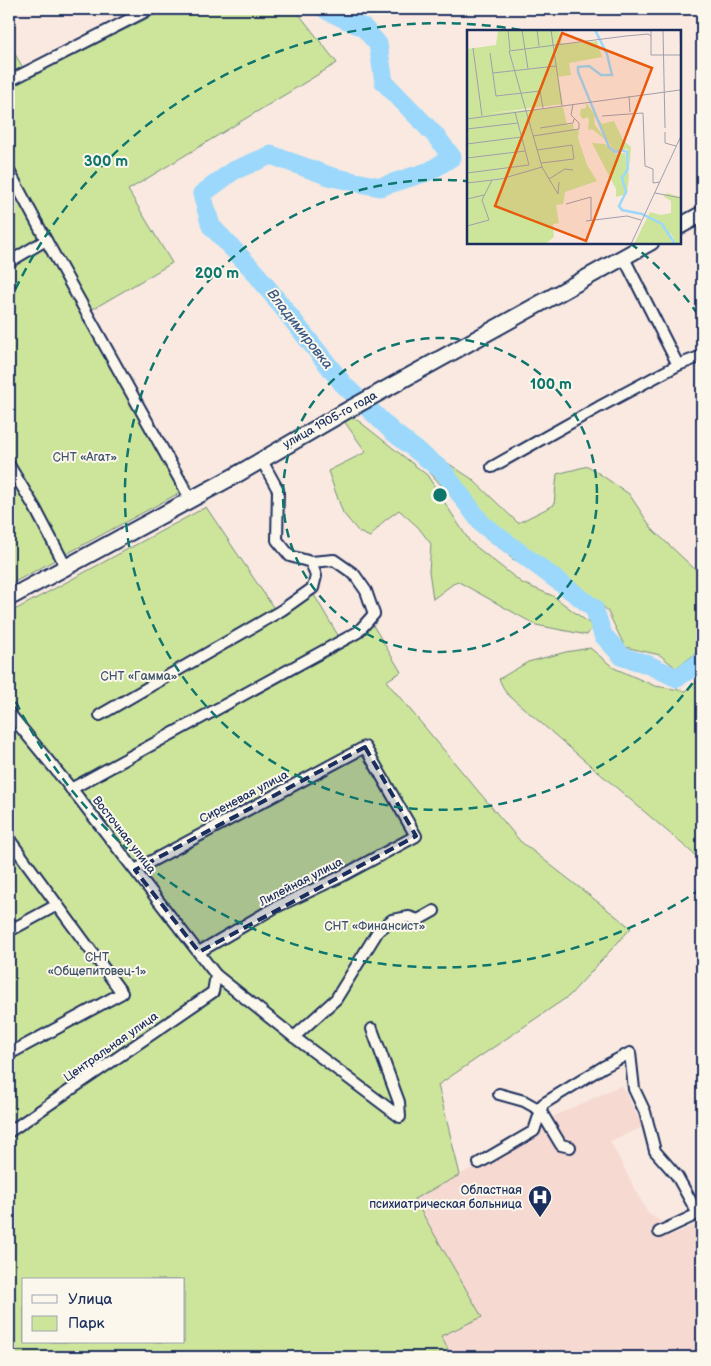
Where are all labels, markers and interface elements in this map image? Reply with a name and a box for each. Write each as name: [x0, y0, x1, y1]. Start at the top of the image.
inset map: [467, 30, 681, 244]
text: 300 m: [84, 152, 128, 171]
text: 200 m: [195, 264, 239, 283]
water label: Владимировка: [263, 286, 337, 372]
text: 100 m: [530, 375, 572, 394]
street label: улица 1905-го года: [280, 388, 380, 452]
park label: СНТ «Агат»: [53, 450, 118, 465]
centre of rings: [431, 486, 449, 504]
park label: СНТ «Гамма»: [101, 669, 178, 684]
street label: Сиреневая улица: [197, 767, 291, 827]
street label: Восточная улица: [89, 793, 159, 877]
street label: Лилейная улица: [256, 855, 345, 910]
park label: СНТ «Финансист»: [325, 919, 426, 934]
park label: СНТ «Общепитовец-1»: [47, 950, 147, 979]
street label: Центральная улица: [61, 1009, 161, 1085]
place label: Областная психиатрическая больница: [369, 1183, 522, 1212]
hospital icon: Областная психиатрическая больница: [527, 1184, 553, 1218]
legend: [22, 1278, 185, 1344]
text: Улица: [68, 1290, 113, 1309]
text: Парк: [68, 1314, 105, 1333]

